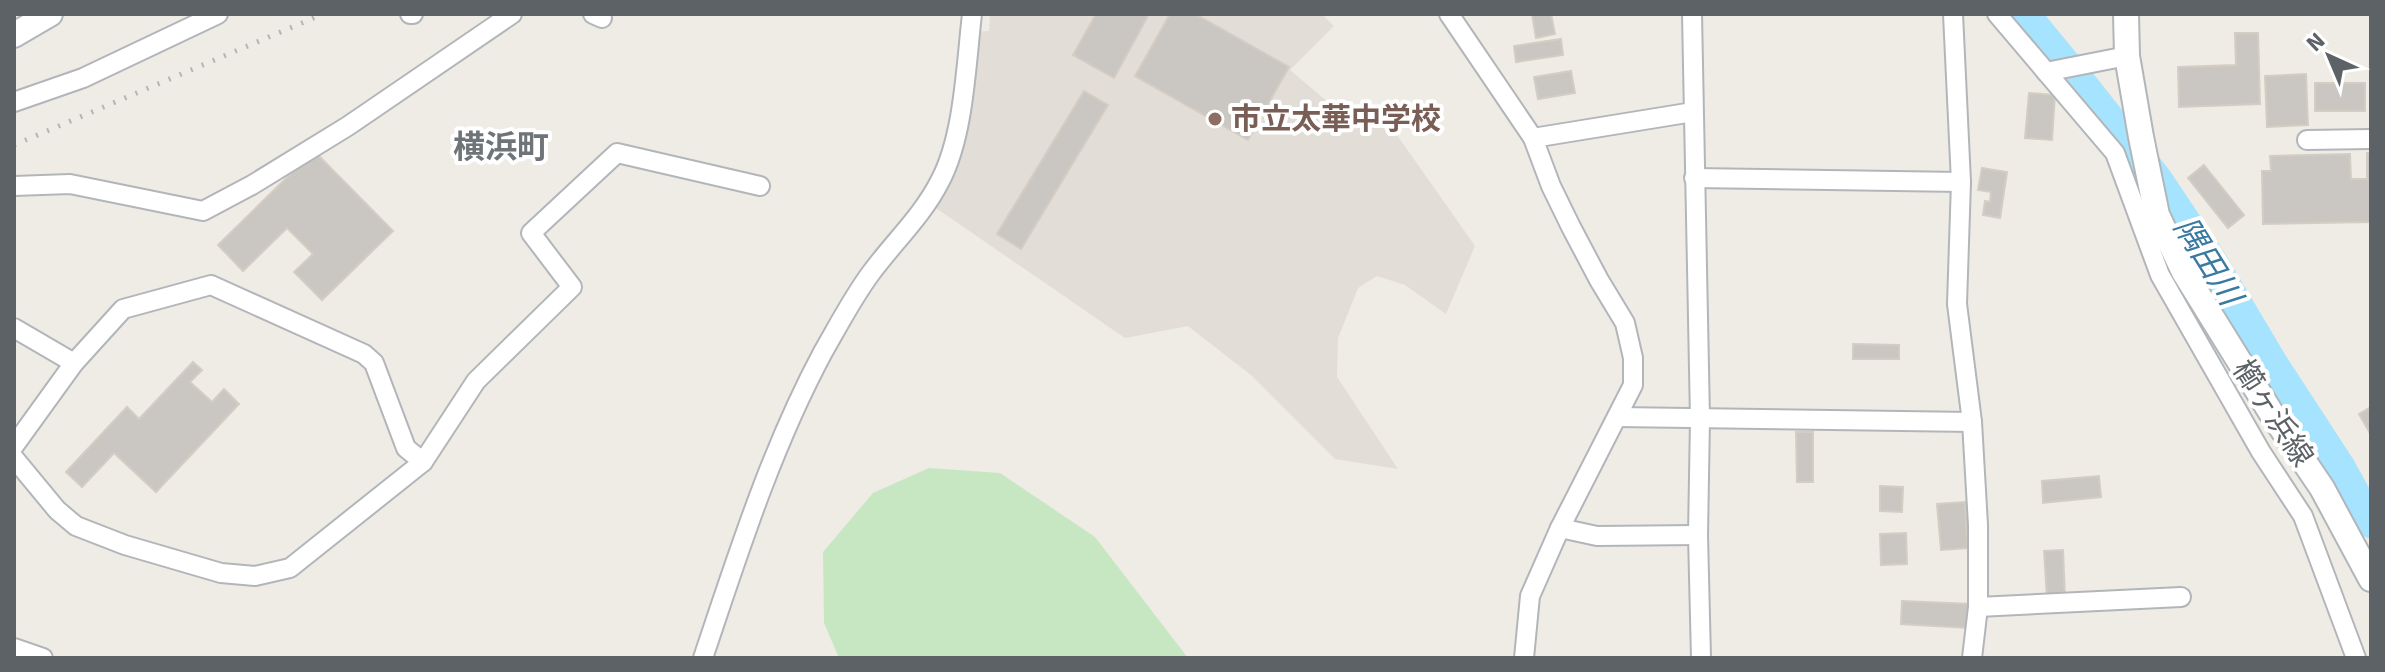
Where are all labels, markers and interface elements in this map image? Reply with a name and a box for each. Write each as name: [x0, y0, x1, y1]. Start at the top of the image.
north arrow: [2289, 16, 2369, 96]
text: N: [2301, 27, 2330, 57]
place label: 市立太華中学校: [1231, 101, 1441, 138]
marker: 市立太華中学校: [1206, 110, 1224, 128]
district label: 横浜町: [453, 128, 549, 167]
water label: 隅田川: [2166, 210, 2251, 315]
street label: 櫛ヶ浜線: [2224, 353, 2321, 474]

